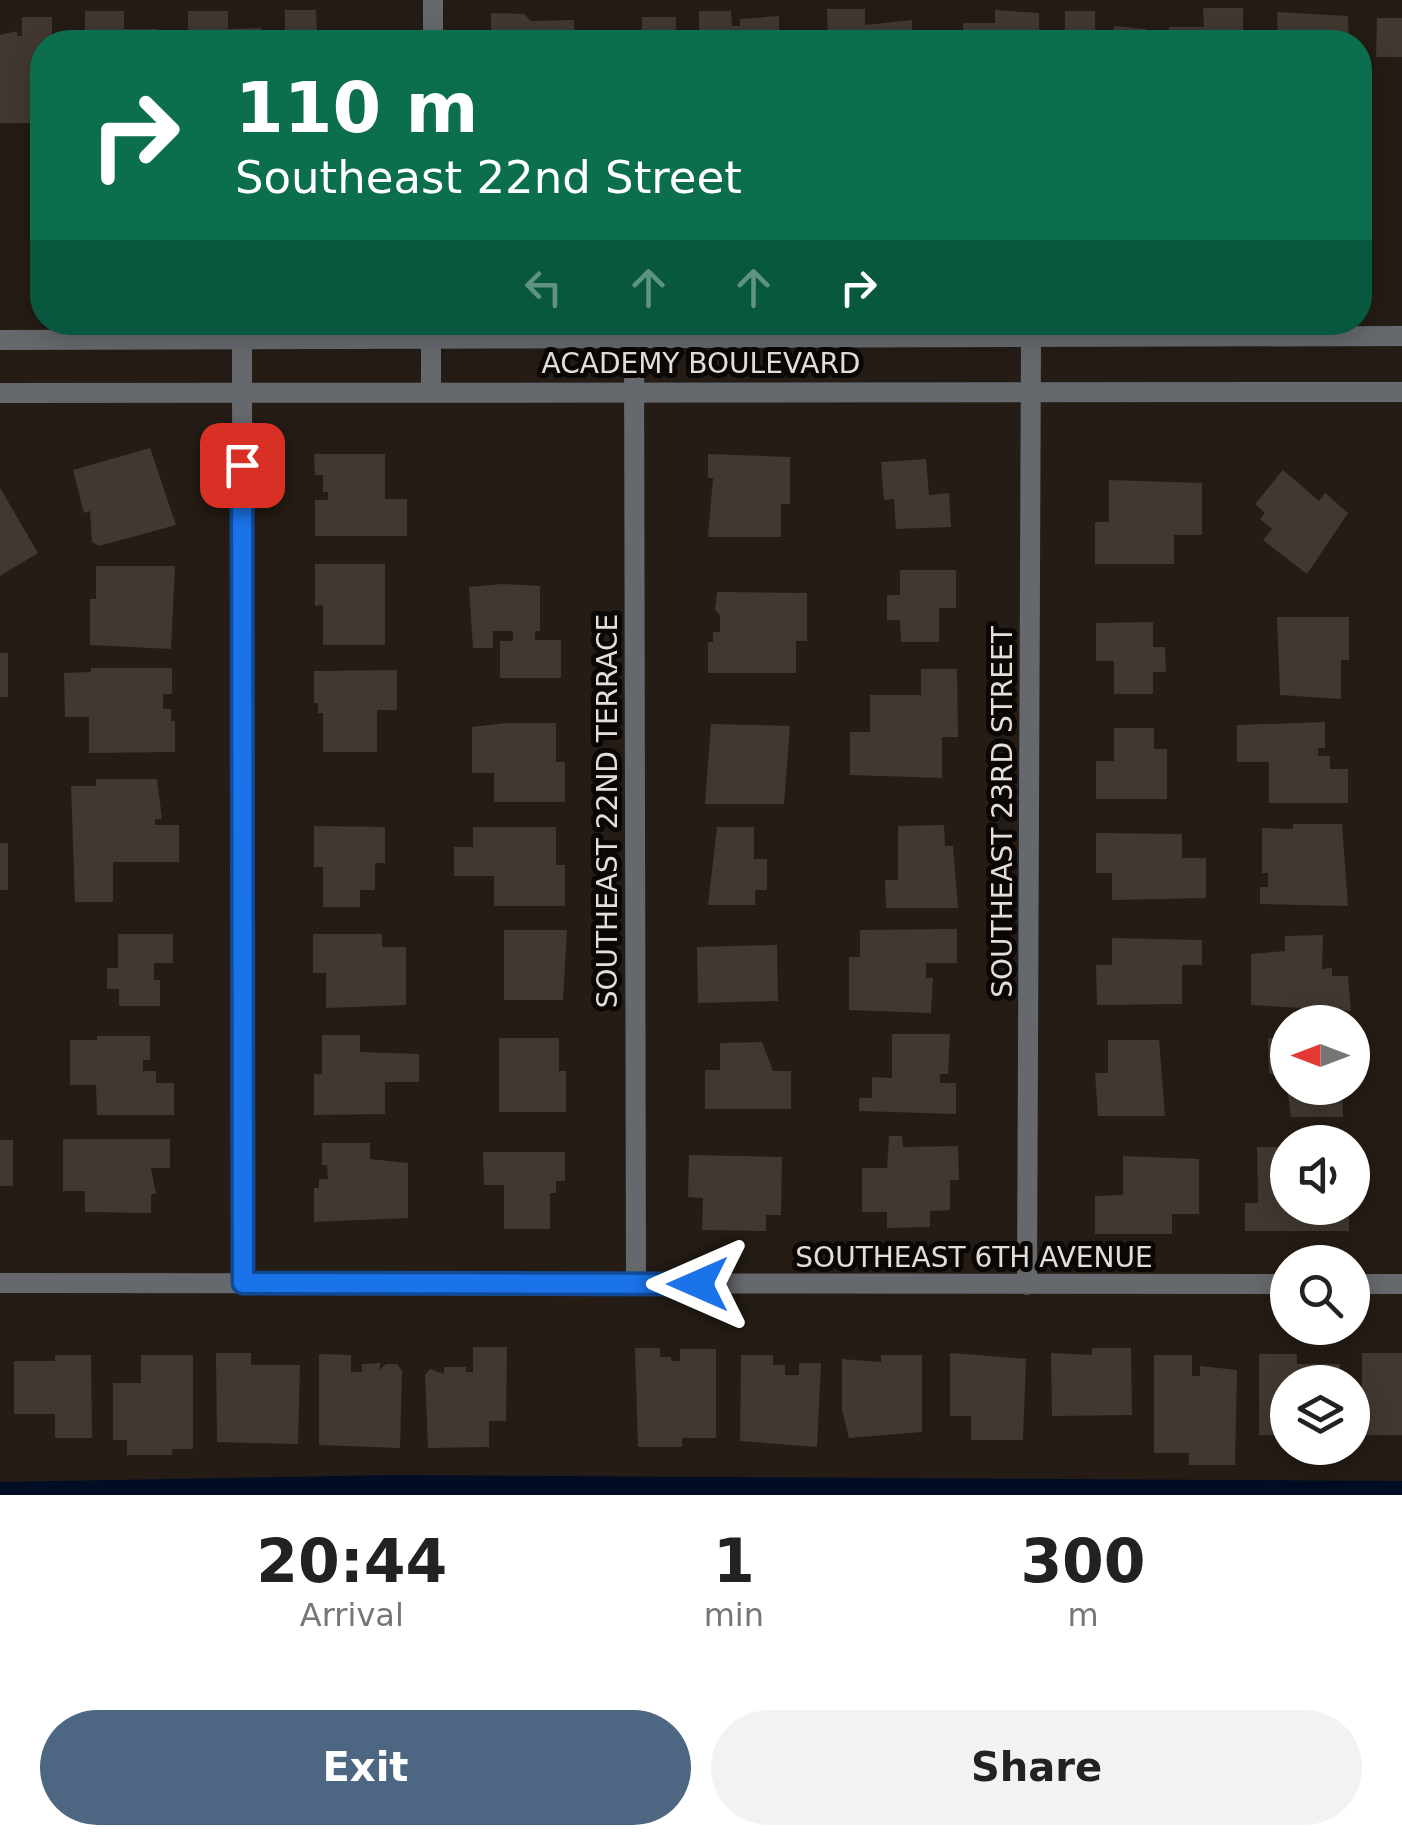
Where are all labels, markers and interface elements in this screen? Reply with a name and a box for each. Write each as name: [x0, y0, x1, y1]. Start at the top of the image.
text: 110 m: [235, 67, 478, 149]
icon: right: [70, 70, 200, 200]
text: Southeast 22nd Street: [235, 151, 742, 204]
icon: left: [516, 260, 571, 315]
icon: ahead: [621, 260, 676, 315]
icon: ahead: [726, 260, 781, 315]
icon: right: [831, 260, 886, 315]
street label: ACADEMY BOULEVARD: [542, 347, 860, 380]
pin: [200, 423, 285, 508]
icon: arrive: [215, 438, 270, 493]
street label: SOUTHEAST 22ND TERRACE: [591, 614, 624, 1008]
street label: SOUTHEAST 23RD STREET: [986, 625, 1019, 998]
north arrow: [1270, 1005, 1370, 1105]
map controls: [1270, 1005, 1370, 1465]
button: sound: [1270, 1125, 1370, 1225]
position arrow: [646, 1232, 750, 1336]
street label: SOUTHEAST 6TH AVENUE: [795, 1241, 1153, 1274]
button: search: [1270, 1245, 1370, 1345]
button: layers: [1270, 1365, 1370, 1465]
text: 20:44: [256, 1526, 447, 1596]
text: 1: [713, 1526, 755, 1596]
text: 300: [1020, 1526, 1146, 1596]
text: Arrival: [300, 1596, 404, 1634]
text: min: [704, 1596, 764, 1634]
text: m: [1067, 1596, 1099, 1634]
button: Exit: [40, 1710, 691, 1825]
button: Share: [711, 1710, 1362, 1825]

